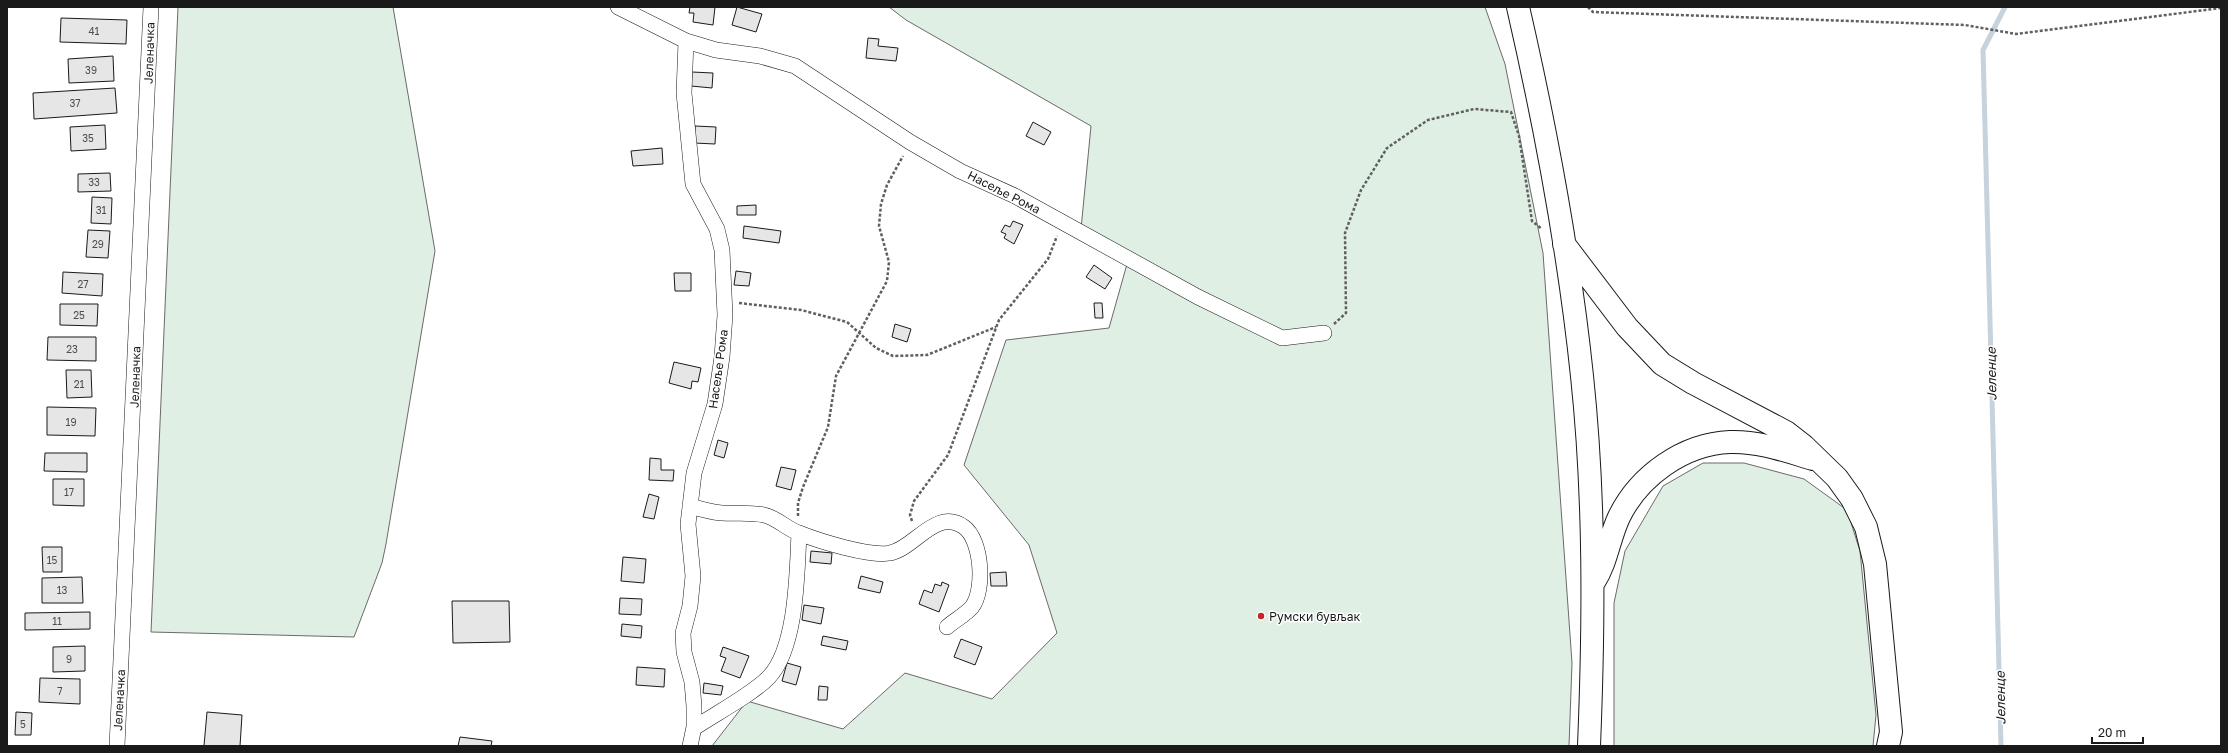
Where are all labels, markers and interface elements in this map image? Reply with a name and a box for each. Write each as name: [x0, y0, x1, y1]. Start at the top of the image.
street label: Јеленачка: [140, 22, 158, 84]
house number: 41: [89, 25, 100, 37]
house number: 39: [85, 64, 97, 76]
house number: 37: [69, 97, 81, 109]
house number: 35: [82, 132, 94, 144]
street label: Насеље Рома: [965, 167, 1043, 217]
house number: 33: [88, 176, 100, 188]
house number: 31: [96, 204, 106, 216]
house number: 29: [92, 238, 104, 250]
house number: 27: [77, 278, 89, 290]
house number: 25: [73, 309, 85, 321]
street label: Насеље Рома: [705, 328, 731, 410]
house number: 23: [66, 343, 78, 355]
street label: Јеленачка: [126, 346, 144, 408]
water label: Јеленце: [1983, 346, 1999, 401]
house number: 21: [74, 378, 84, 390]
house number: 19: [66, 416, 76, 428]
house number: 17: [64, 486, 74, 498]
house number: 15: [47, 554, 58, 566]
house number: 13: [57, 584, 67, 596]
place label: Румски бувљак: [1269, 609, 1360, 624]
marker: Румски бувљак: [1256, 611, 1266, 621]
house number: 11: [52, 615, 62, 627]
house number: 9: [66, 653, 72, 665]
street label: Јеленачка: [110, 669, 128, 731]
water label: Јеленце: [1992, 670, 2008, 725]
house number: 7: [57, 685, 63, 697]
house number: 5: [20, 718, 26, 730]
scale bar: [2092, 719, 2143, 745]
text: 20 m: [2098, 725, 2126, 740]

